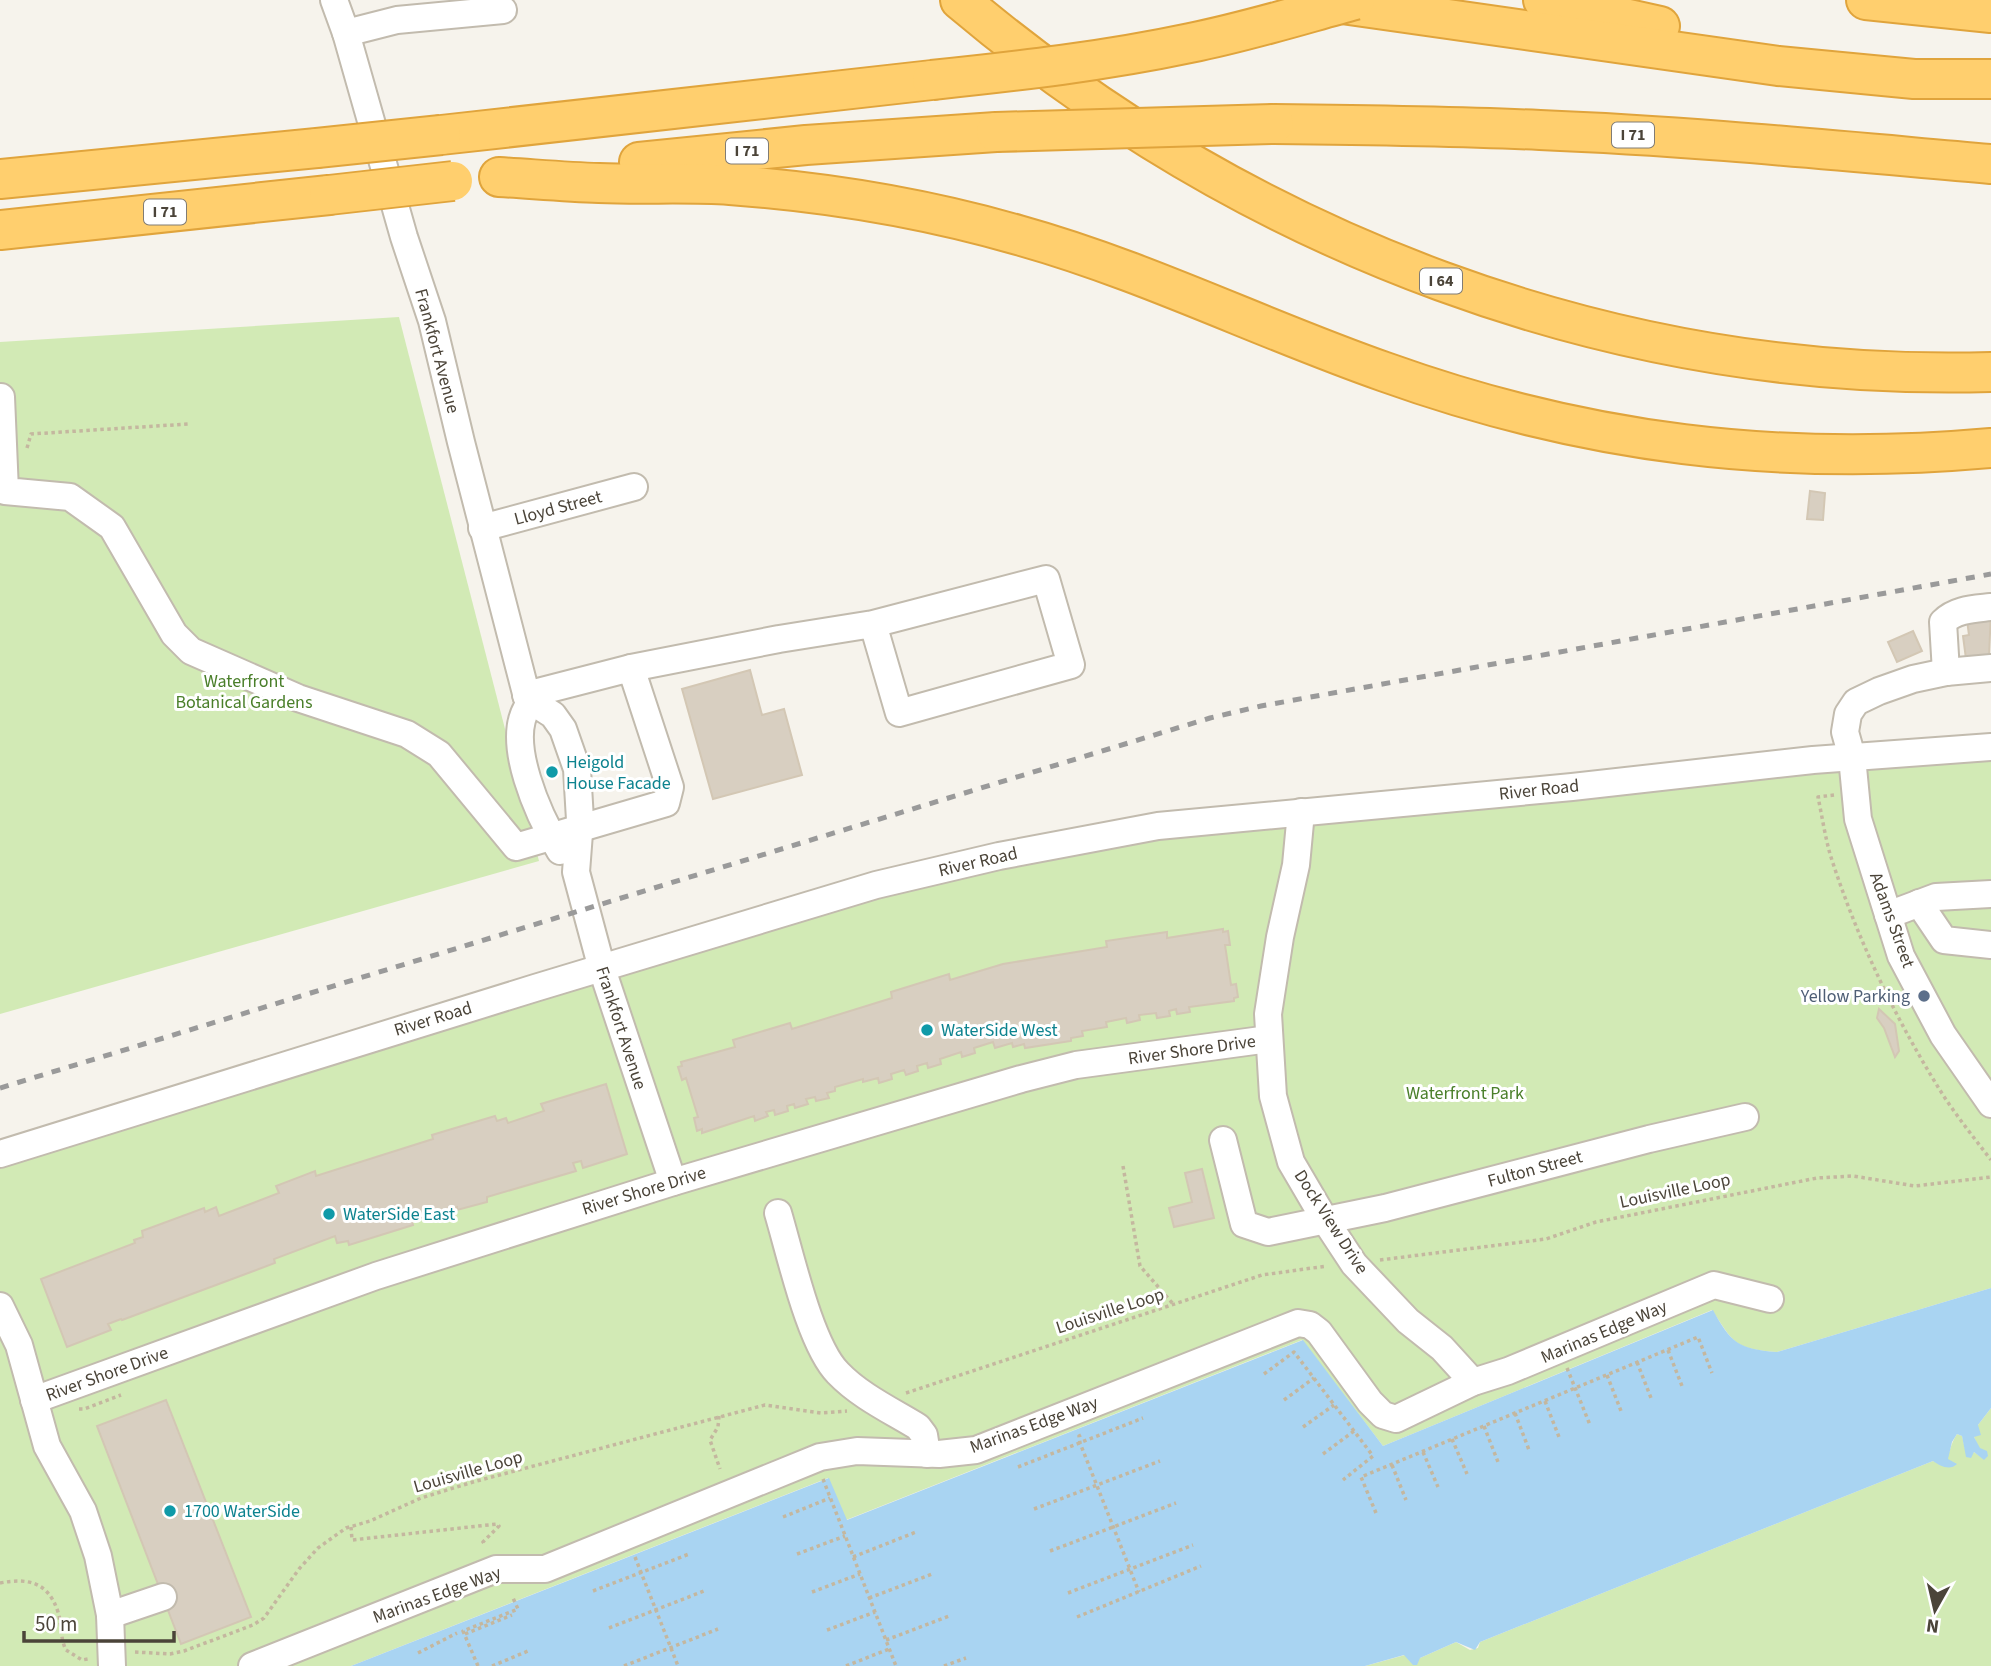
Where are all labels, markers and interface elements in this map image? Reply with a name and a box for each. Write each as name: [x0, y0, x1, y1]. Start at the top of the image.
road number: I 71: [1612, 122, 1654, 148]
road number: I 71: [726, 139, 768, 164]
road number: I 71: [144, 200, 186, 224]
road number: I 64: [1420, 268, 1462, 294]
street label: Frankfort Avenue: [408, 286, 466, 416]
street label: Lloyd Street: [511, 484, 605, 532]
park label: Waterfront Botanical Gardens: [176, 669, 312, 715]
place label: Heigold House Facade: [566, 750, 671, 796]
marker: Heigold House Facade: [544, 764, 560, 780]
street label: River Road: [1498, 773, 1580, 807]
street label: River Road: [936, 841, 1020, 883]
street label: Adams Street: [1863, 869, 1921, 971]
street label: Frankfort Avenue: [589, 963, 653, 1093]
place label: Yellow Parking: [1800, 984, 1910, 1009]
marker: Yellow Parking: [1916, 988, 1932, 1004]
street label: River Road: [391, 995, 475, 1043]
place label: WaterSide West: [941, 1018, 1058, 1043]
marker: WaterSide West: [919, 1022, 935, 1038]
street label: River Shore Drive: [1127, 1029, 1257, 1071]
park label: Waterfront Park: [1406, 1081, 1524, 1106]
street label: Fulton Street: [1485, 1144, 1585, 1194]
street label: River Shore Drive: [579, 1160, 709, 1222]
street label: Dock View Drive: [1288, 1165, 1374, 1279]
street label: Louisville Loop: [1617, 1167, 1733, 1215]
place label: WaterSide East: [343, 1202, 455, 1227]
marker: WaterSide East: [321, 1206, 337, 1222]
street label: Louisville Loop: [1053, 1282, 1167, 1340]
street label: Marinas Edge Way: [1537, 1294, 1672, 1370]
street label: River Shore Drive: [42, 1340, 172, 1408]
street label: Marinas Edge Way: [966, 1390, 1102, 1460]
street label: Louisville Loop: [410, 1444, 526, 1500]
place label: 1700 WaterSide: [184, 1499, 300, 1524]
marker: 1700 WaterSide: [162, 1503, 178, 1519]
street label: Marinas Edge Way: [369, 1560, 505, 1630]
north arrow: [1900, 1575, 1970, 1645]
scale bar: [24, 1600, 175, 1644]
text: 50 m: [35, 1609, 77, 1639]
text: N: [1925, 1611, 1941, 1640]

